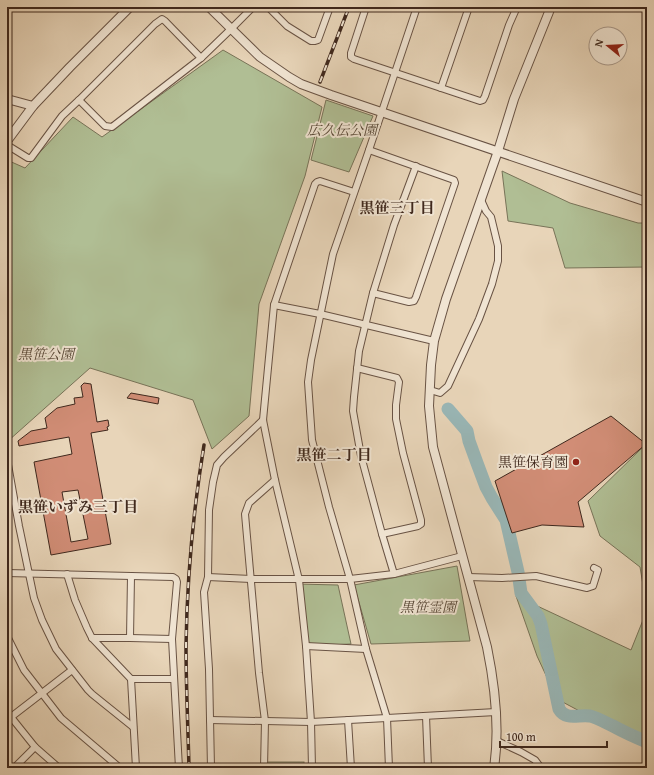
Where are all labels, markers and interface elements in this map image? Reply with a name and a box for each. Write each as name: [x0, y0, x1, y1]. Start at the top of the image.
north arrow: [588, 26, 628, 66]
text: N: [590, 36, 607, 49]
park label: 広久伝公園: [307, 120, 379, 140]
district label: 黒笹三丁目: [359, 197, 435, 218]
park label: 黒笹公園: [18, 344, 76, 364]
district label: 黒笹二丁目: [296, 444, 372, 465]
place label: 黒笹保育園: [498, 452, 568, 472]
marker: 黒笹保育園: [571, 457, 581, 467]
district label: 黒笹いずみ三丁目: [18, 496, 138, 517]
park label: 黒笹霊園: [400, 597, 458, 617]
scale bar: [500, 723, 607, 749]
text: 100 m: [506, 728, 536, 745]

